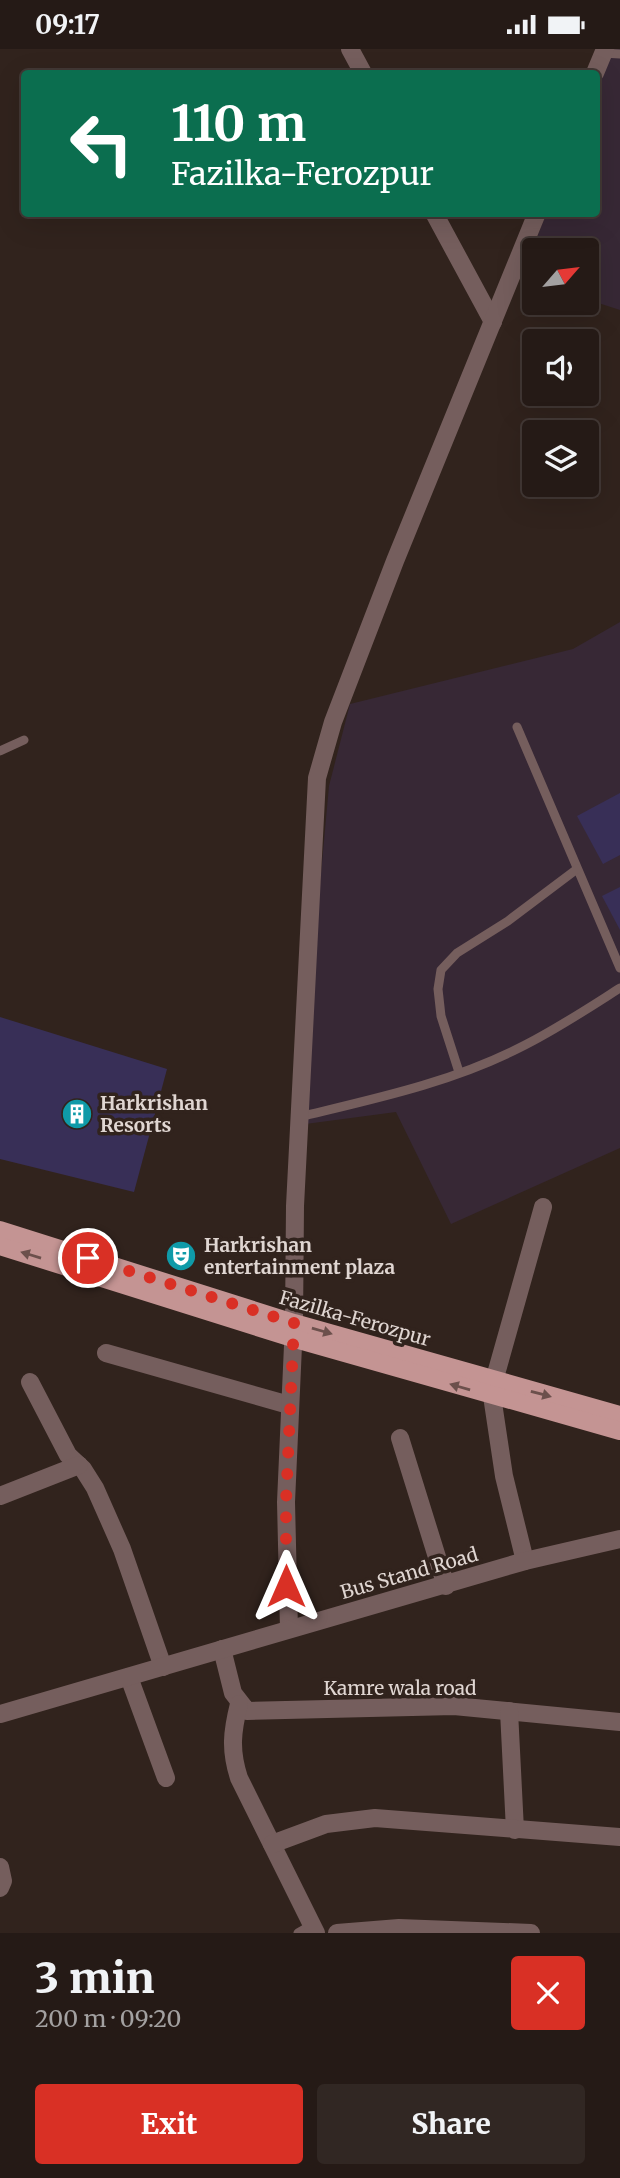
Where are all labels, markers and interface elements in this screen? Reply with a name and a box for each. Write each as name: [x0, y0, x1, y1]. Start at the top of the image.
text: 09:17: [35, 8, 100, 41]
text: 110 m: [171, 93, 306, 154]
icon: left: [56, 98, 147, 189]
text: Fazilka-Ferozpur: [171, 154, 434, 194]
north arrow: [522, 238, 598, 315]
map controls: [522, 238, 599, 497]
button: sound: [522, 329, 599, 406]
button: layers: [522, 420, 599, 497]
place label: Harkrishan Resorts: [100, 1091, 208, 1137]
building icon: Harkrishan Resorts: [60, 1097, 94, 1131]
pin: [58, 1228, 118, 1288]
place label: Harkrishan entertainment plaza: [204, 1233, 395, 1279]
icon: arrive: [69, 1239, 107, 1277]
theatre icon: Harkrishan entertainment plaza: [164, 1239, 198, 1273]
one-way arrow: [21, 1250, 42, 1260]
street label: Fazilka-Ferozpur: [277, 1285, 434, 1351]
one-way arrow: [312, 1326, 334, 1337]
one-way arrow: [449, 1381, 470, 1391]
one-way arrow: [530, 1389, 552, 1400]
street label: Bus Stand Road: [337, 1542, 481, 1604]
position arrow: [249, 1549, 323, 1623]
street label: Kamre wala road: [323, 1676, 477, 1700]
text: 3 min: [35, 1952, 155, 2004]
button: close: [511, 1956, 585, 2030]
text: 200 m · 09:20: [35, 2004, 181, 2033]
button: Exit: [35, 2084, 303, 2164]
button: Share: [317, 2084, 585, 2164]

